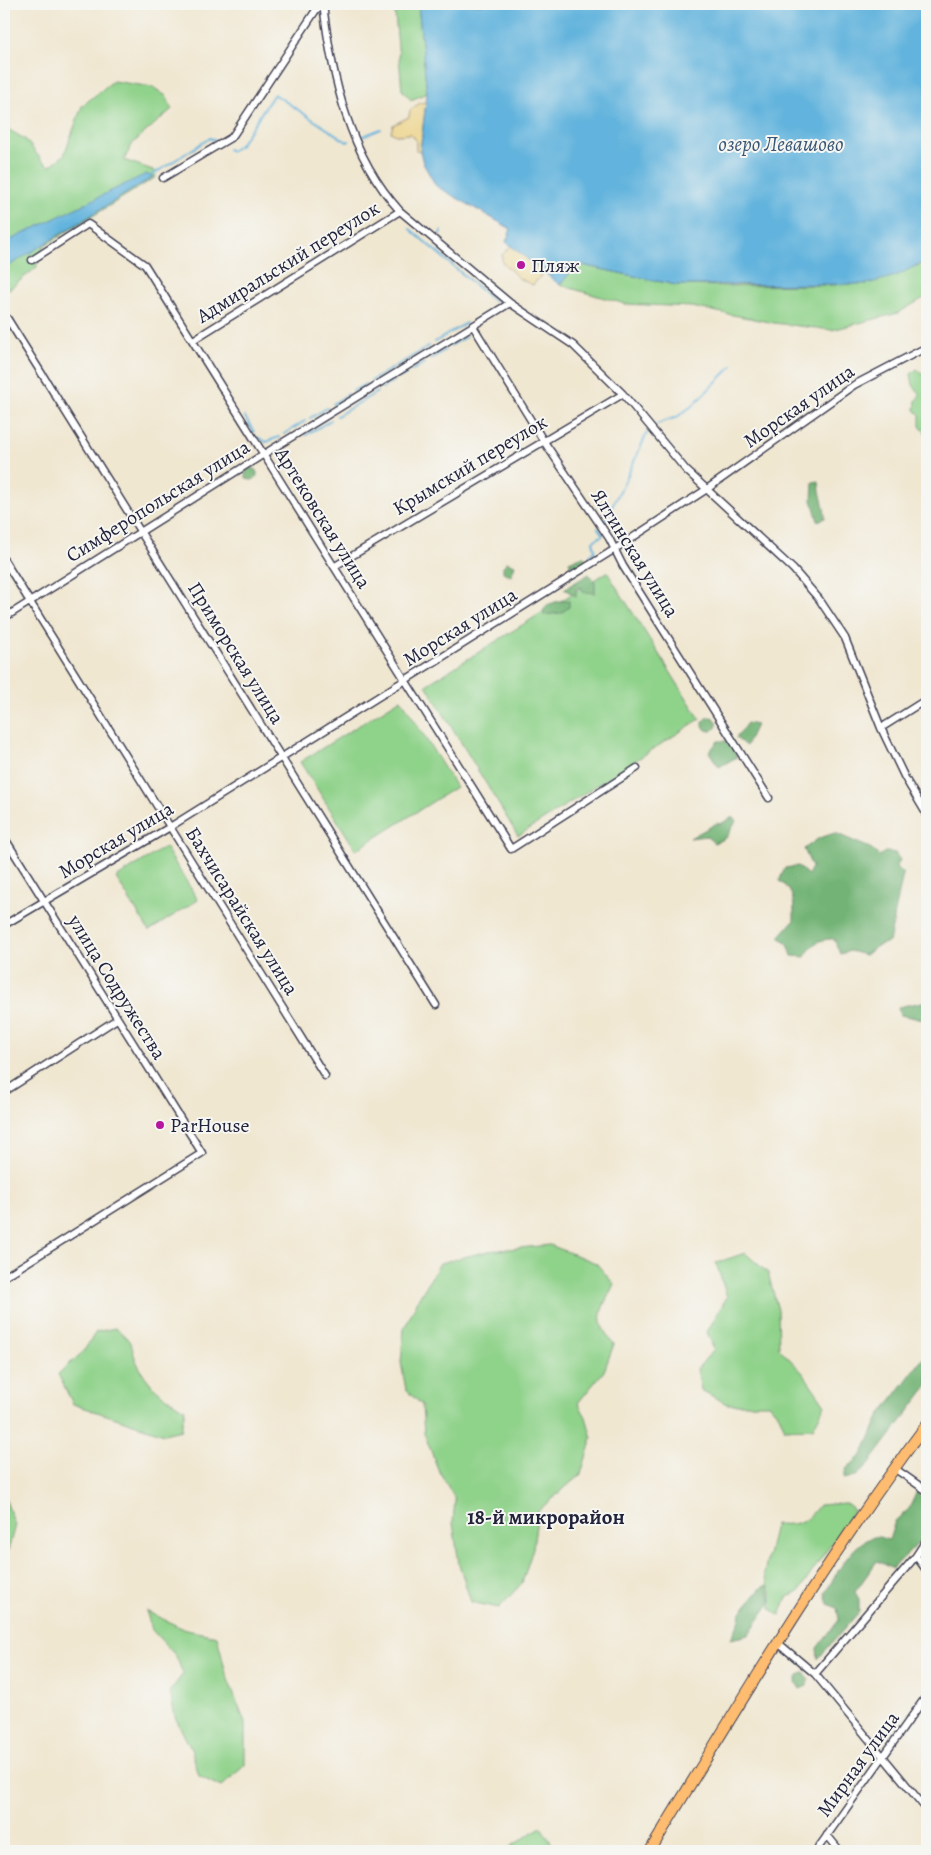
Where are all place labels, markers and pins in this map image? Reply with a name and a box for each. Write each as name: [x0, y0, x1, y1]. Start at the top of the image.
place label: Пляж: [531, 252, 580, 279]
marker: Пляж: [515, 259, 527, 271]
place label: ParHouse: [170, 1112, 249, 1139]
marker: ParHouse: [154, 1119, 166, 1131]

